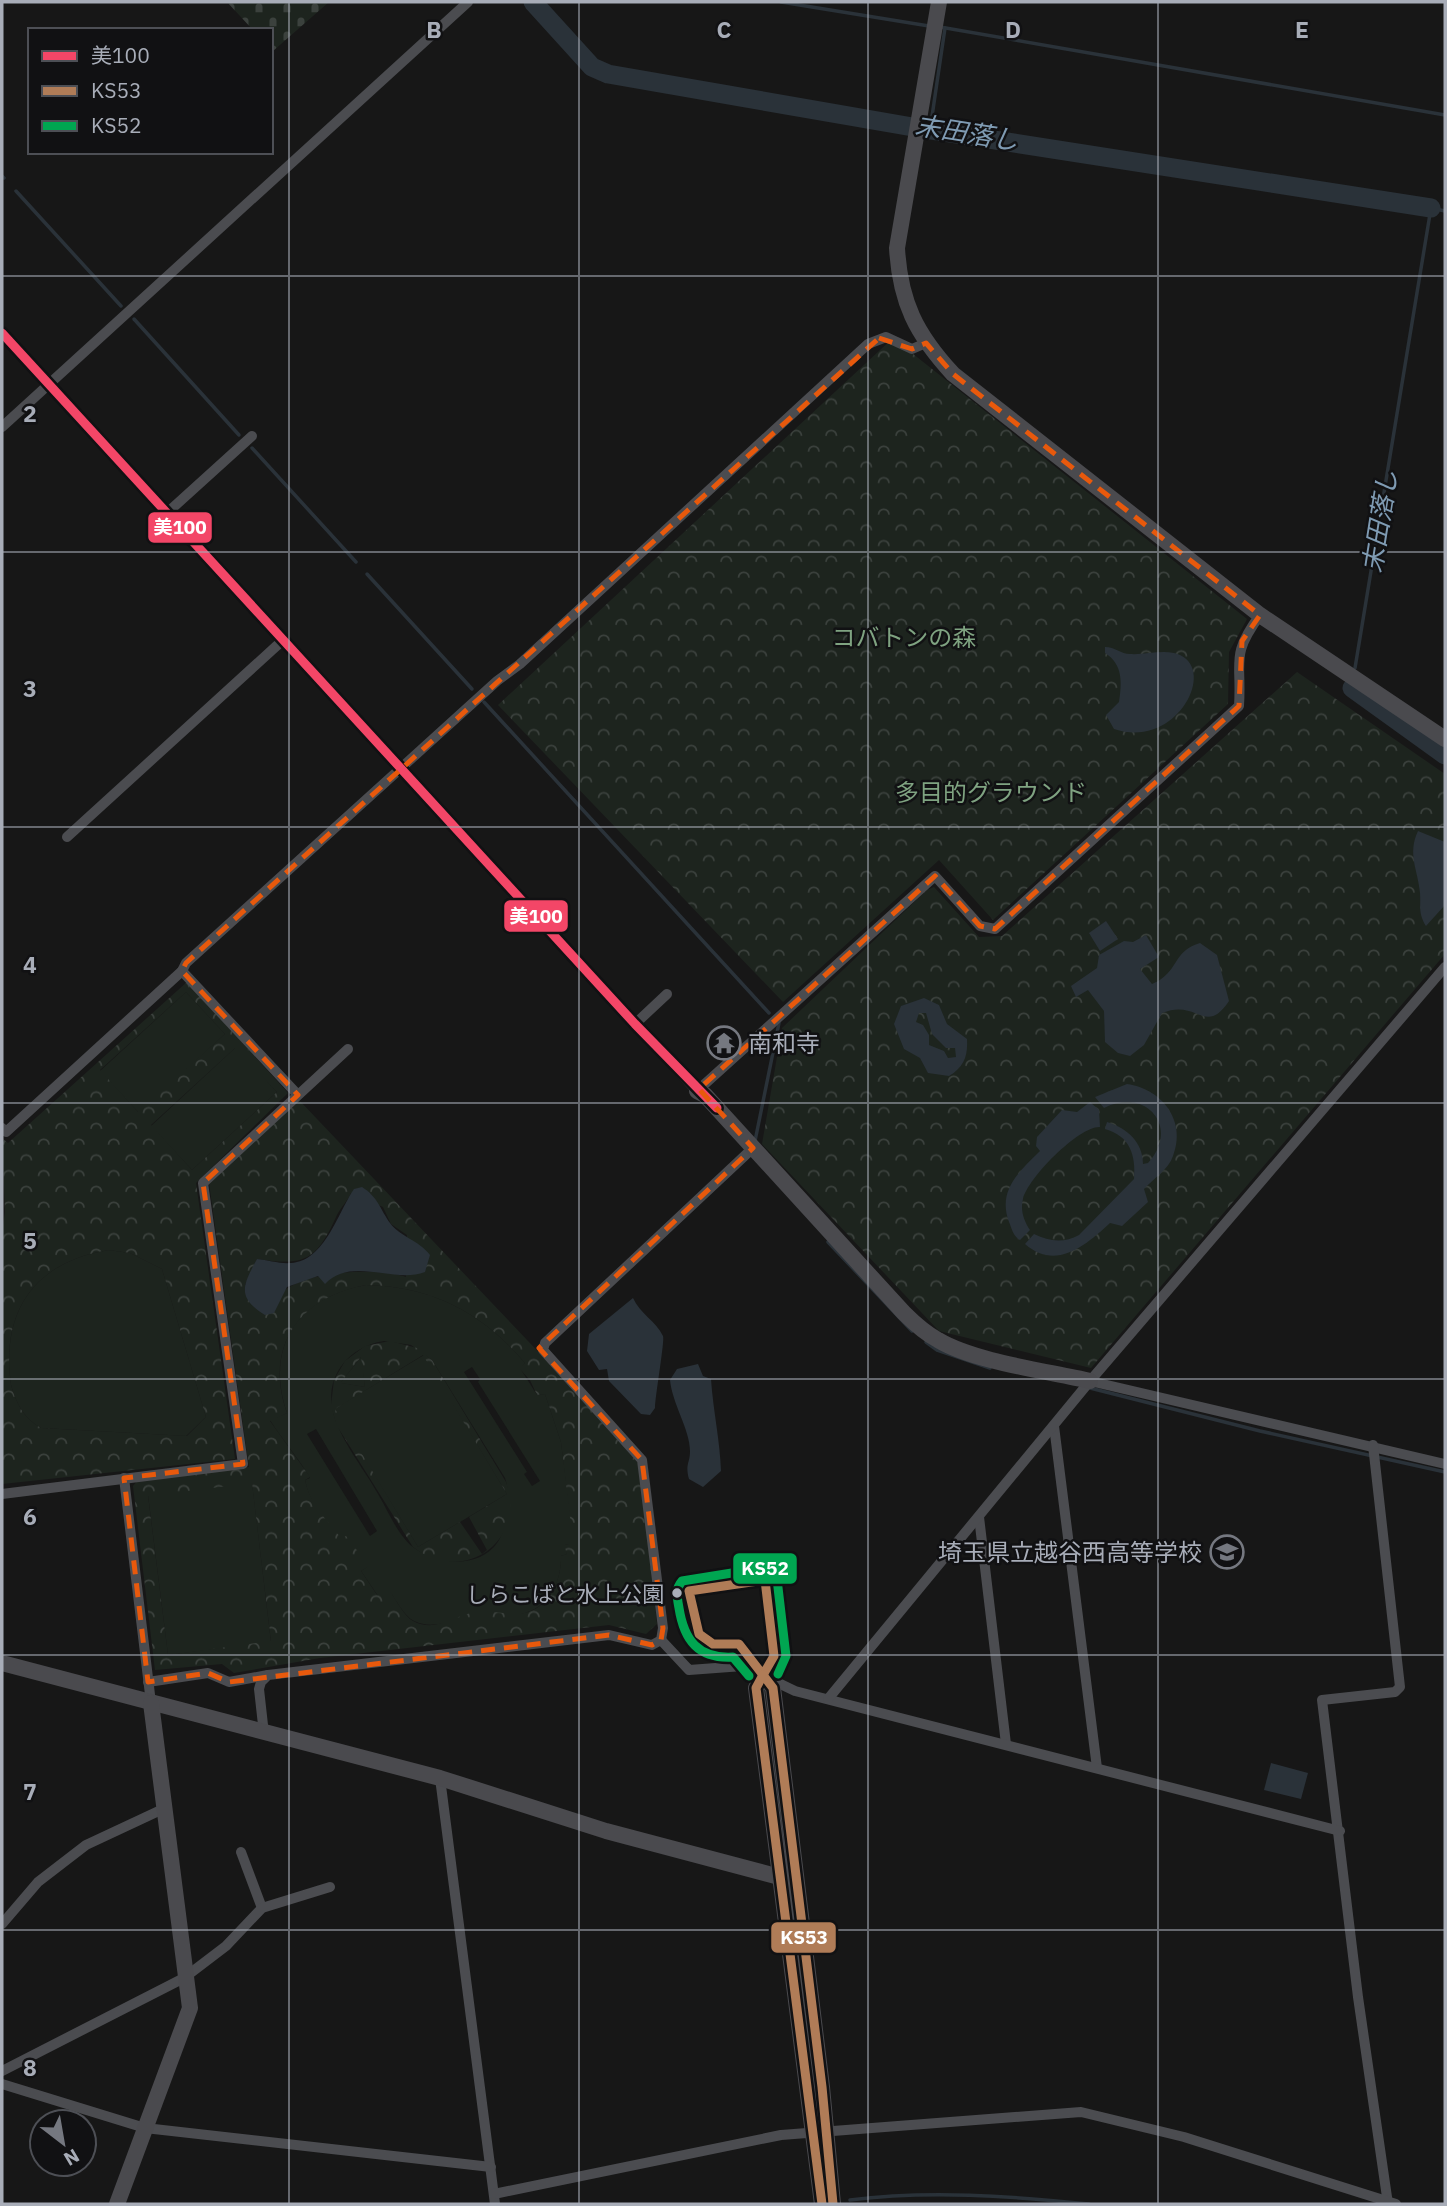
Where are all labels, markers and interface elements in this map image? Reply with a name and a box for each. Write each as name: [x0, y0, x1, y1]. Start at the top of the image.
text: B: [426, 14, 442, 44]
text: C: [717, 14, 732, 44]
text: D: [1005, 14, 1021, 44]
text: E: [1295, 14, 1309, 44]
legend: [28, 28, 273, 154]
text: 美100: [91, 41, 150, 69]
text: KS53: [91, 76, 142, 104]
water label: 末田落し: [913, 107, 1021, 157]
text: KS52: [91, 111, 142, 139]
text: 2: [23, 398, 37, 428]
water label: 末田落し: [1354, 467, 1404, 575]
line badge: 美100: [147, 511, 213, 544]
text: 美100: [153, 515, 207, 539]
park label: コバトンの森: [832, 621, 976, 653]
text: 3: [23, 673, 37, 703]
park label: 多目的グラウンド: [895, 776, 1087, 808]
line badge: 美100: [503, 899, 569, 933]
text: 美100: [509, 904, 563, 928]
text: 4: [23, 949, 37, 979]
temple icon: 南和寺: [705, 1024, 743, 1062]
place label: 南和寺: [748, 1027, 820, 1059]
text: 5: [23, 1225, 37, 1255]
text: 6: [23, 1501, 37, 1531]
school or university icon: 埼玉県立越谷西高等学校: [1208, 1533, 1246, 1571]
place label: 埼玉県立越谷西高等学校: [938, 1536, 1202, 1568]
line badge: KS52: [732, 1552, 798, 1585]
text: KS52: [741, 1556, 789, 1580]
place label: しらこばと水上公園: [466, 1579, 664, 1608]
marker: しらこばと水上公園: [670, 1586, 684, 1600]
text: 7: [23, 1776, 37, 1806]
line badge: KS53: [770, 1921, 837, 1954]
text: KS53: [780, 1925, 828, 1949]
text: 8: [23, 2052, 37, 2082]
north arrow: [28, 2108, 98, 2178]
text: N: [60, 2144, 84, 2171]

